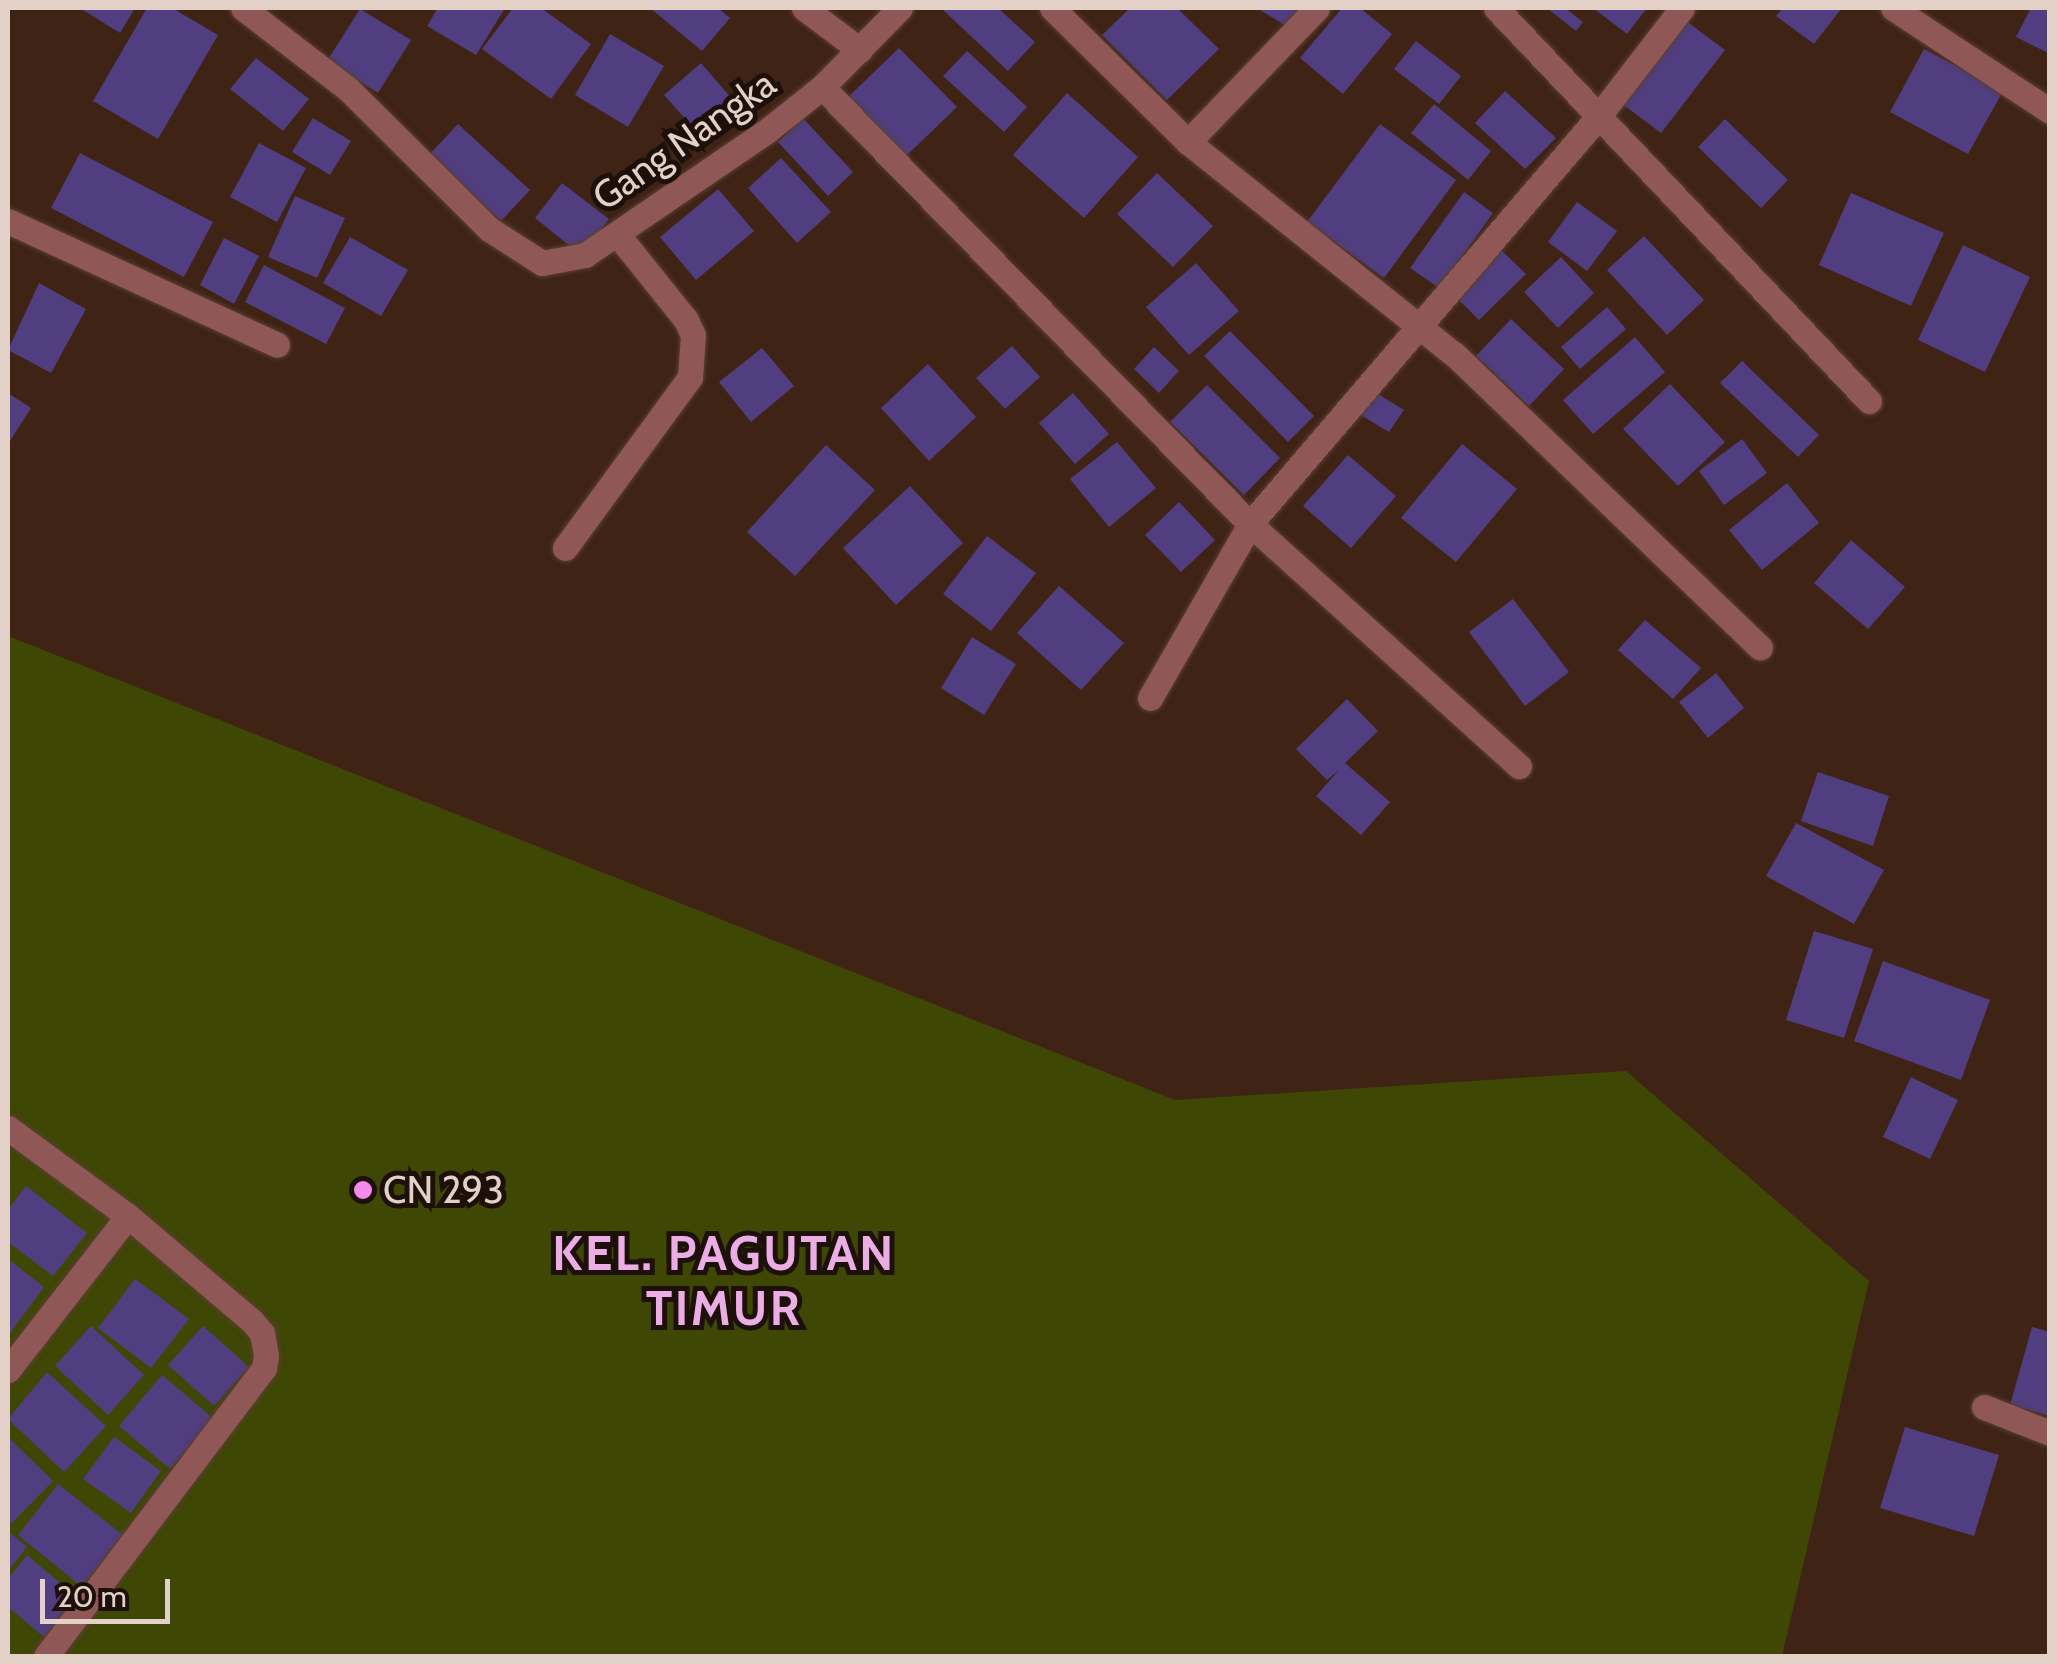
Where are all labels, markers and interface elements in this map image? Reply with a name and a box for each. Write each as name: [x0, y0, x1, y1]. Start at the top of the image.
street label: Gang Nangka: [584, 60, 784, 220]
place label: CN 293: [383, 1167, 504, 1213]
marker: CN 293: [352, 1179, 374, 1201]
district label: KEL. PAGUTAN TIMUR: [552, 1224, 896, 1337]
scale bar: [45, 1559, 175, 1621]
text: 20 m: [57, 1578, 127, 1615]

